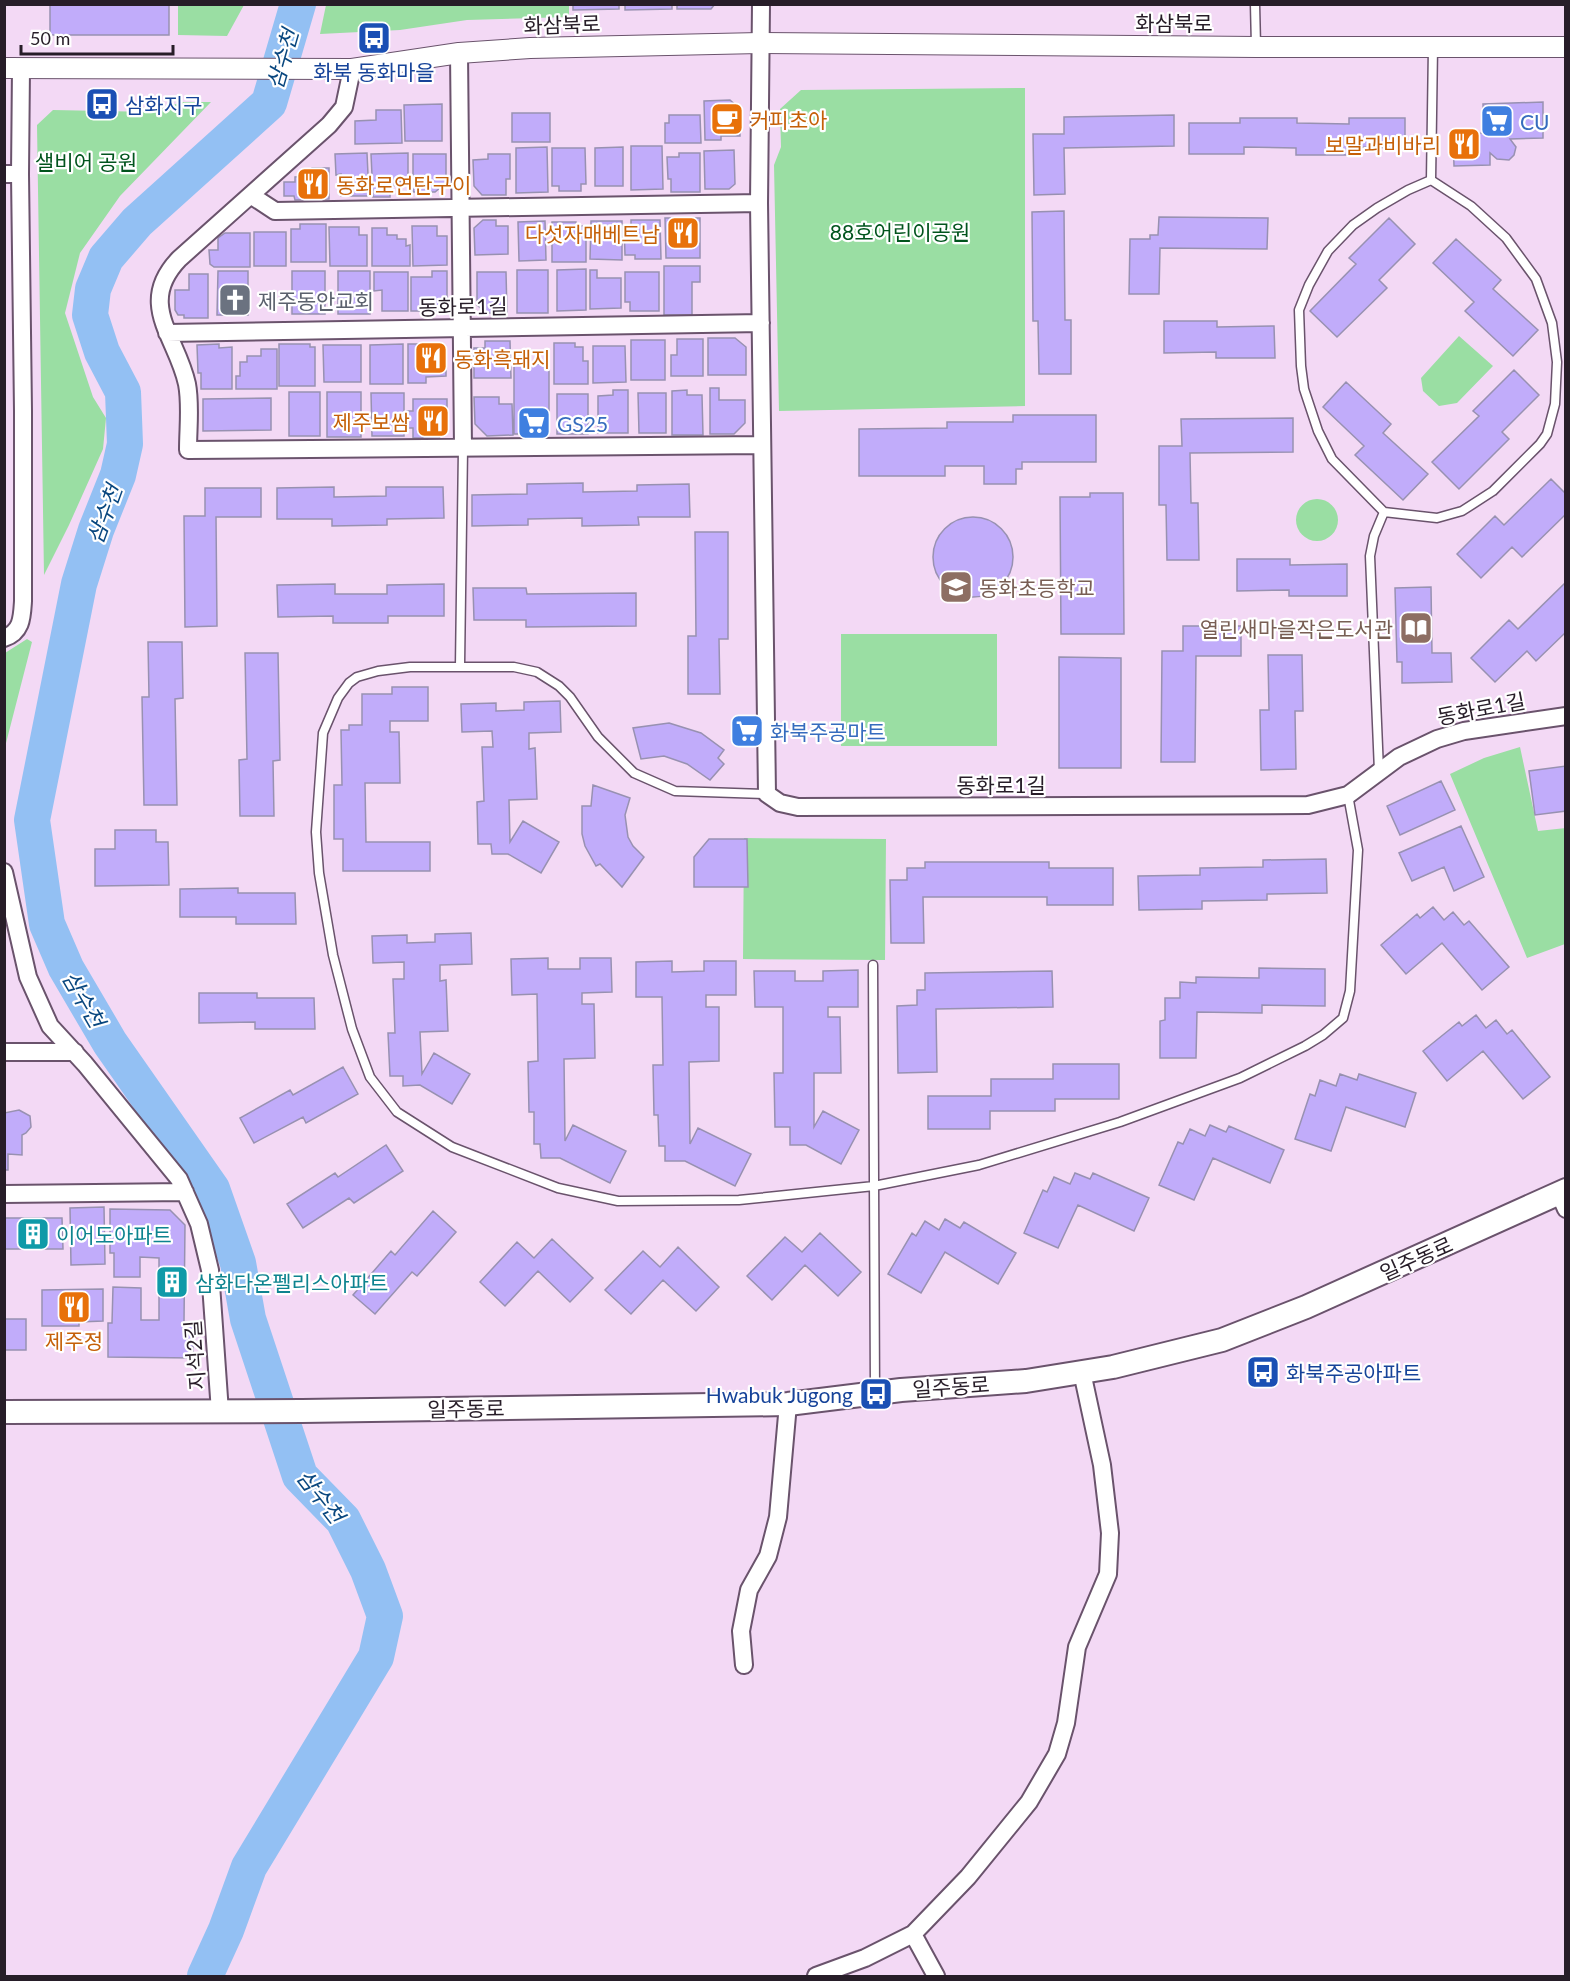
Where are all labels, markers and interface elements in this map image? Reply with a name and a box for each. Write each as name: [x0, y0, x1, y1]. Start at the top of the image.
street label: 화삼북로: [523, 10, 601, 38]
street label: 화삼북로: [1135, 10, 1213, 35]
scale bar: [21, 18, 172, 56]
bus stop icon: 화북 동화마을: [356, 20, 392, 56]
water label: 삼수천: [261, 23, 304, 92]
text: 50 m: [30, 27, 70, 49]
place label: 화북 동화마을: [313, 59, 435, 84]
bus stop icon: 삼화지구: [84, 86, 120, 122]
place label: 삼화지구: [125, 92, 202, 117]
cafe icon: 커피초아: [709, 101, 745, 137]
supermarket icon: CU: [1479, 103, 1515, 139]
place label: 커피초아: [750, 107, 827, 132]
place label: CU: [1520, 109, 1549, 134]
restaurant icon: 보말과비바리: [1446, 126, 1482, 162]
place label: 보말과비바리: [1325, 132, 1441, 157]
park label: 샐비어 공원: [35, 149, 137, 174]
restaurant icon: 동화로연탄구이: [295, 166, 331, 202]
place label: 동화로연탄구이: [336, 172, 471, 197]
restaurant icon: 다섯자매베트남: [665, 215, 701, 251]
park label: 88호어린이공원: [830, 219, 970, 244]
place label: 다섯자매베트남: [525, 221, 660, 246]
church icon: 제주동안교회: [217, 282, 253, 318]
place label: 제주동안교회: [258, 288, 374, 313]
street label: 동화로1길: [418, 293, 508, 319]
restaurant icon: 동화흑돼지: [413, 340, 449, 376]
place label: 동화흑돼지: [454, 346, 551, 371]
restaurant icon: 제주보쌈: [415, 403, 451, 439]
supermarket icon: GS25: [516, 405, 552, 441]
place label: 제주보쌈: [333, 409, 410, 434]
place label: GS25: [557, 411, 608, 436]
water label: 삼수천: [81, 478, 128, 547]
school or university icon: 동화초등학교: [938, 569, 974, 605]
place label: 동화초등학교: [979, 575, 1095, 600]
library icon: 열린새마을작은도서관: [1398, 610, 1434, 646]
place label: 열린새마을작은도서관: [1200, 616, 1393, 641]
street label: 동화로1길: [1435, 687, 1527, 729]
supermarket icon: 화북주공마트: [729, 713, 765, 749]
place label: 화북주공마트: [770, 719, 886, 744]
street label: 동화로1길: [956, 772, 1046, 797]
water label: 삼수천: [57, 966, 112, 1034]
building icon: 이어도아파트: [15, 1216, 51, 1252]
place label: 이어도아파트: [56, 1222, 172, 1247]
street label: 일주동로: [1376, 1231, 1456, 1285]
building icon: 삼화다온펠리스아파트: [154, 1264, 190, 1300]
place label: 삼화다온펠리스아파트: [195, 1270, 388, 1295]
restaurant icon: 제주정: [56, 1289, 92, 1325]
street label: 지석2길: [179, 1319, 209, 1391]
place label: 제주정: [45, 1328, 103, 1353]
bus stop icon: 화북주공아파트: [1245, 1354, 1281, 1390]
place label: 화북주공아파트: [1286, 1360, 1421, 1385]
street label: 일주동로: [912, 1371, 990, 1401]
bus stop icon: Hwabuk Jugong: [858, 1376, 894, 1412]
place label: Hwabuk Jugong: [706, 1382, 853, 1407]
street label: 일주동로: [427, 1395, 505, 1421]
water label: 삼수천: [292, 1464, 352, 1530]

